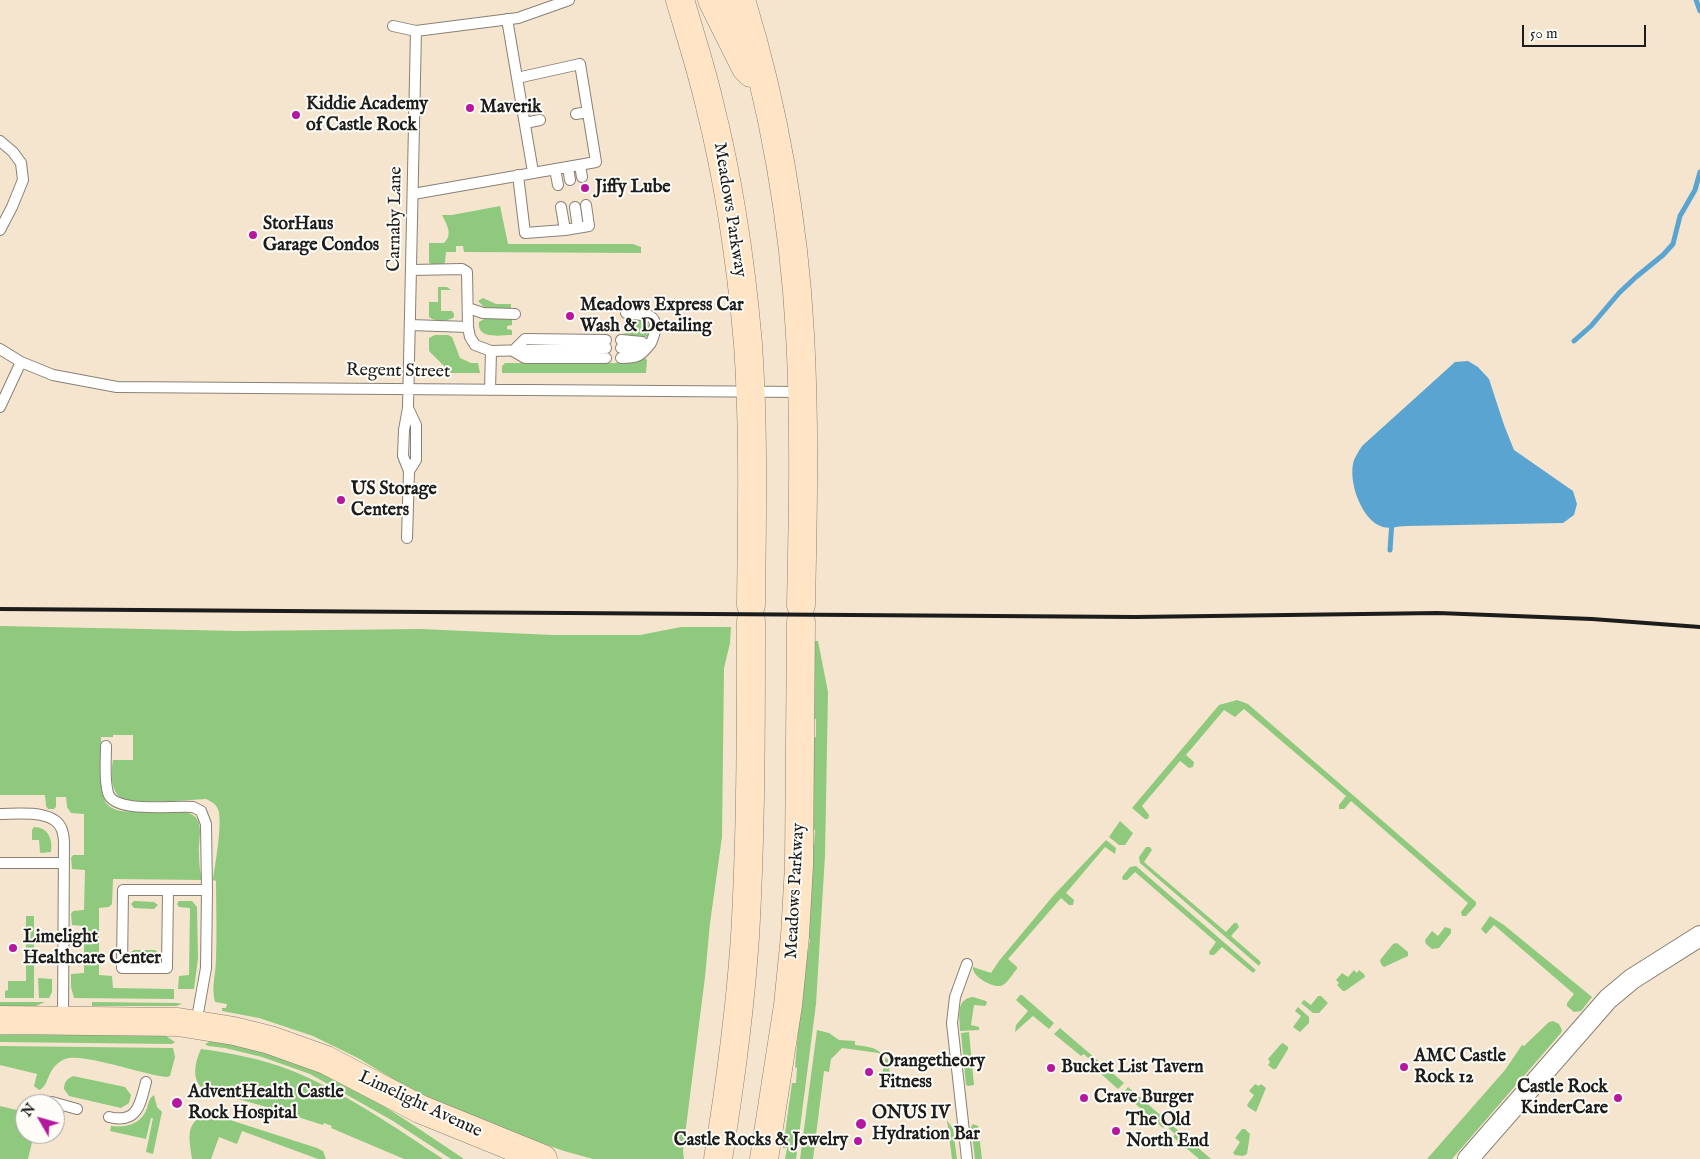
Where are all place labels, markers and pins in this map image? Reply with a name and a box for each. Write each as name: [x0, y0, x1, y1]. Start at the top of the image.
place label: Kiddie Academy of Castle Rock: [306, 94, 428, 136]
place label: Maverik: [480, 97, 542, 119]
marker: Maverik: [464, 102, 476, 114]
marker: Kiddie Academy of Castle Rock: [290, 109, 302, 121]
place label: Jiffy Lube: [595, 177, 671, 199]
marker: Jiffy Lube: [579, 182, 591, 194]
place label: StorHaus Garage Condos: [263, 214, 379, 256]
marker: StorHaus Garage Condos: [247, 229, 259, 241]
place label: Meadows Express Car Wash & Detailing: [580, 295, 744, 338]
marker: Meadows Express Car Wash & Detailing: [564, 310, 576, 322]
place label: US Storage Centers: [351, 479, 437, 522]
marker: US Storage Centers: [335, 494, 347, 506]
place label: Limelight Healthcare Center: [23, 927, 161, 970]
marker: Limelight Healthcare Center: [7, 942, 19, 954]
place label: AMC Castle Rock 12: [1414, 1046, 1506, 1088]
place label: Orangetheory Fitness: [879, 1051, 985, 1094]
place label: Bucket List Tavern: [1061, 1057, 1204, 1079]
marker: AMC Castle Rock 12: [1398, 1061, 1410, 1073]
marker: Bucket List Tavern: [1045, 1062, 1057, 1074]
marker: Orangetheory Fitness: [863, 1066, 875, 1078]
place label: Castle Rock KinderCare: [1517, 1077, 1608, 1120]
place label: AdventHealth Castle Rock Hospital: [188, 1082, 344, 1124]
place label: Crave Burger: [1094, 1087, 1194, 1109]
marker: Crave Burger: [1078, 1092, 1090, 1104]
marker: Castle Rock KinderCare: [1612, 1092, 1624, 1104]
marker: AdventHealth Castle Rock Hospital: [170, 1096, 184, 1110]
place label: ONUS IV Hydration Bar: [872, 1103, 980, 1146]
place label: The Old North End: [1126, 1110, 1209, 1152]
marker: ONUS IV Hydration Bar: [854, 1117, 868, 1131]
marker: The Old North End: [1110, 1125, 1122, 1137]
place label: Castle Rocks & Jewelry: [674, 1130, 848, 1152]
marker: Castle Rocks & Jewelry: [852, 1135, 864, 1147]

